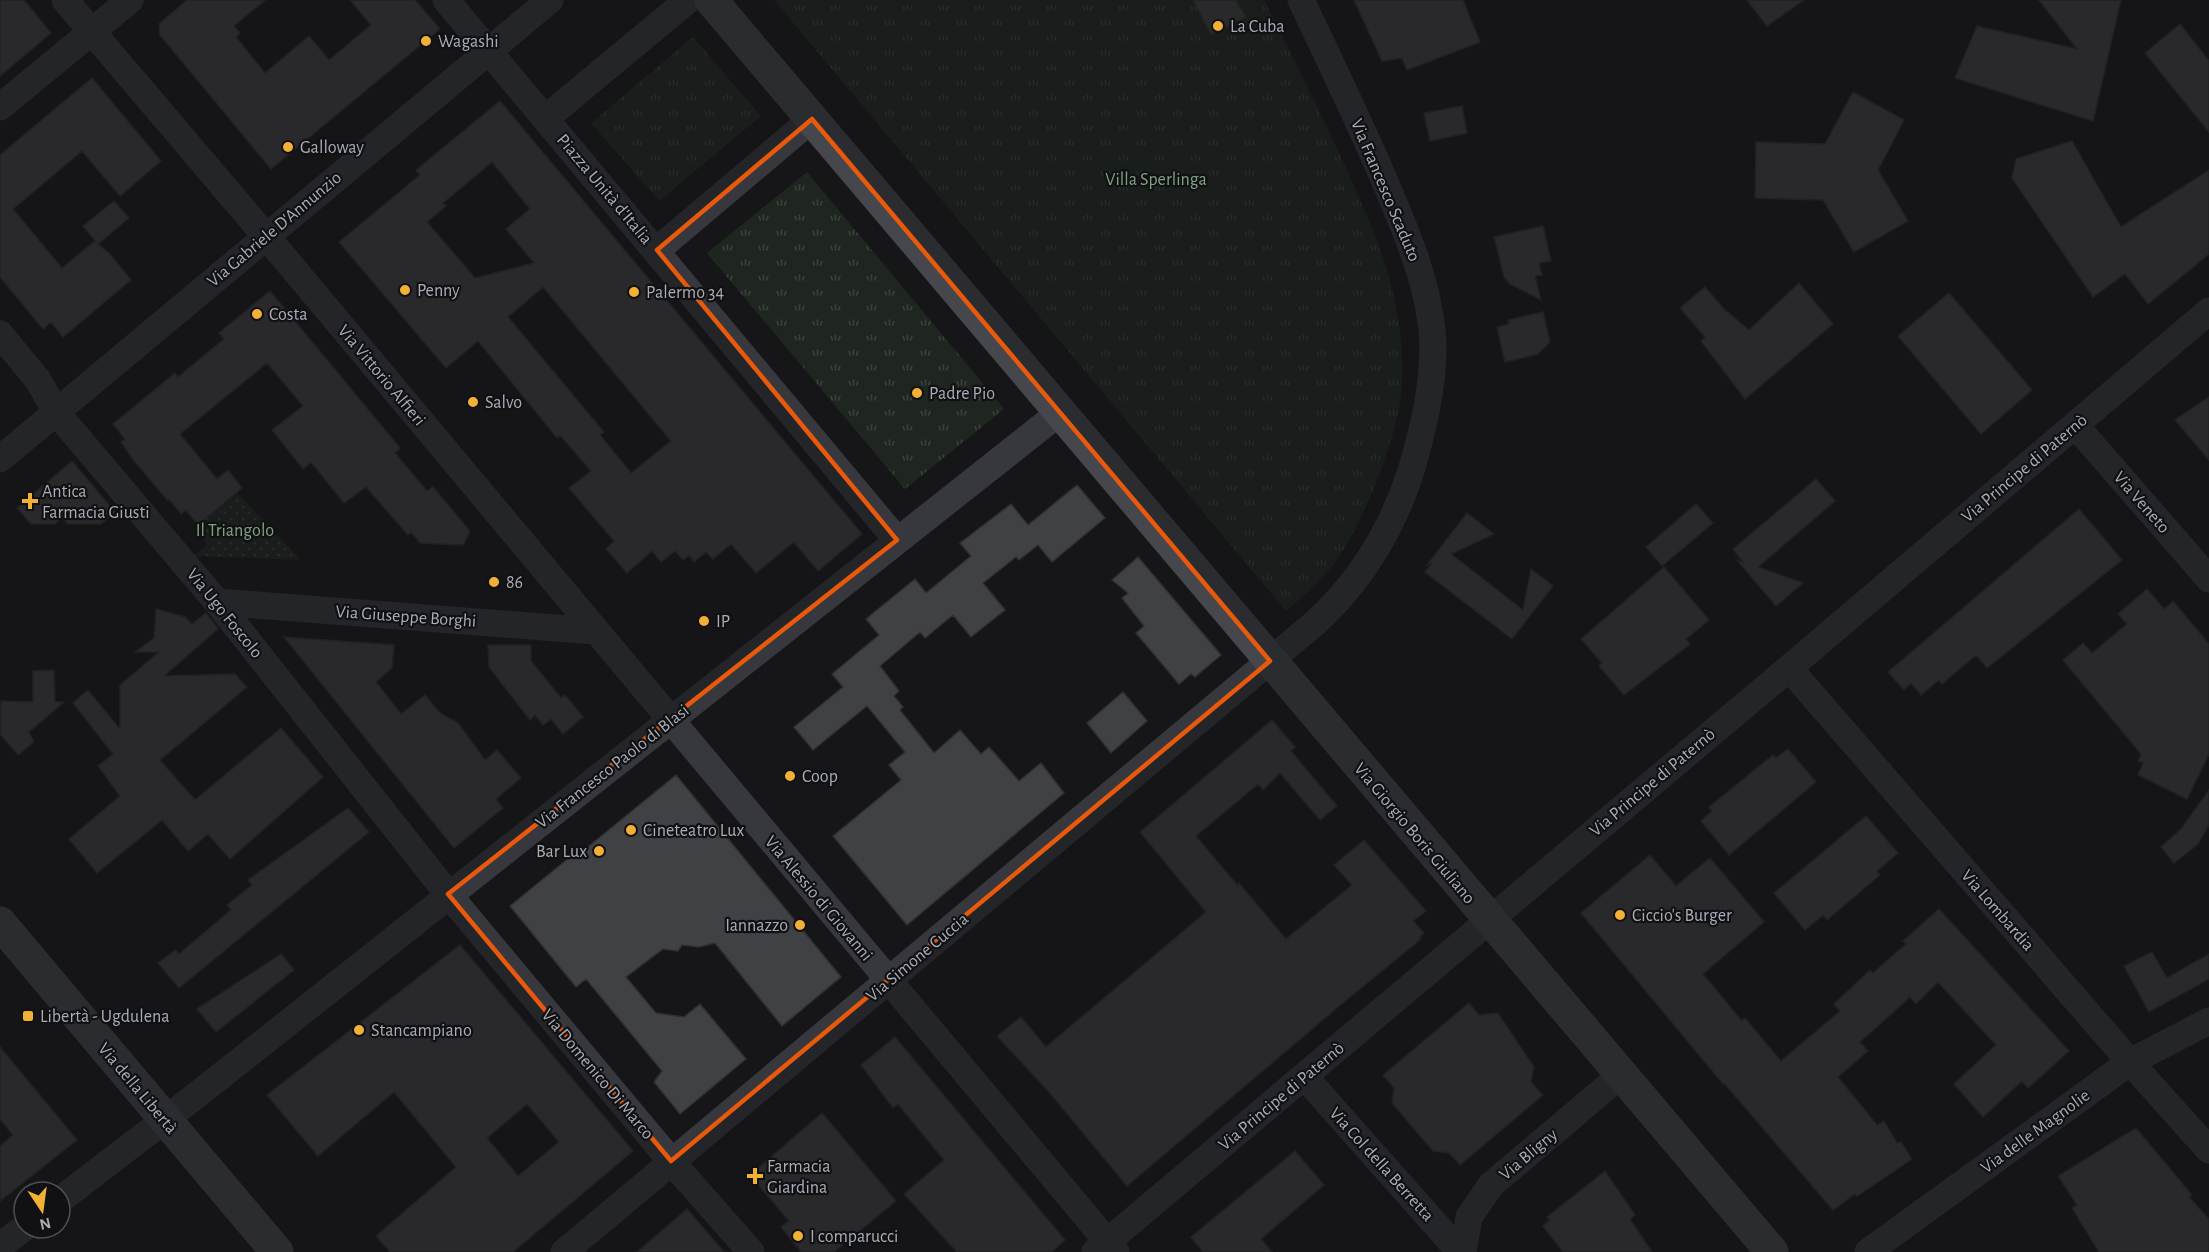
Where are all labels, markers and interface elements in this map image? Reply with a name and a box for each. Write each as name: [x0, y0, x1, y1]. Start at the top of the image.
place label: La Cuba: [1230, 18, 1285, 36]
marker: La Cuba: [1211, 19, 1225, 33]
place label: Wagashi: [438, 33, 499, 51]
marker: Wagashi: [419, 34, 433, 48]
street label: Via Francesco Scaduto: [1347, 117, 1423, 264]
street label: Piazza Unità d'Italia: [553, 131, 655, 248]
place label: Galloway: [300, 139, 364, 157]
marker: Galloway: [281, 140, 295, 154]
street label: Via Gabriele D'Annunzio: [204, 169, 345, 291]
park label: Villa Sperlinga: [1105, 171, 1207, 189]
place label: Penny: [417, 282, 460, 300]
marker: Penny: [398, 283, 412, 297]
place label: Palermo 34: [646, 284, 724, 302]
marker: Palermo 34: [627, 285, 641, 299]
place label: Costa: [269, 306, 308, 324]
marker: Costa: [250, 307, 264, 321]
street label: Via Vittorio Alfieri: [334, 322, 428, 429]
place label: Padre Pio: [929, 385, 995, 403]
marker: Padre Pio: [910, 386, 924, 400]
place label: Salvo: [485, 394, 522, 412]
marker: Salvo: [466, 395, 480, 409]
street label: Via Principe di Paternò: [1958, 411, 2091, 526]
street label: Via Veneto: [2110, 468, 2173, 537]
place label: Antica Farmacia Giusti: [42, 483, 150, 522]
marker: Antica Farmacia Giusti: [23, 494, 37, 508]
park label: Il Triangolo: [196, 522, 274, 540]
street label: Via Ugo Foscolo: [183, 565, 266, 662]
place label: 86: [506, 574, 523, 592]
marker: 86: [487, 575, 501, 589]
street label: Via Giuseppe Borghi: [335, 603, 477, 631]
place label: IP: [716, 613, 730, 631]
marker: IP: [697, 614, 711, 628]
street label: Via Francesco Paolo di Blasi: [533, 702, 693, 832]
street label: Via Principe di Paternò: [1586, 725, 1719, 840]
street label: Via Giorgio Boris Giuliano: [1350, 760, 1478, 908]
place label: Coop: [802, 768, 838, 786]
marker: Coop: [783, 769, 797, 783]
place label: Cineteatro Lux: [643, 822, 744, 840]
marker: Cineteatro Lux: [624, 823, 638, 837]
street label: Via Alessio di Giovanni: [761, 833, 876, 965]
place label: Bar Lux: [536, 843, 587, 861]
marker: Bar Lux: [592, 844, 606, 858]
street label: Via Lombardia: [1957, 867, 2037, 955]
place label: Ciccio's Burger: [1632, 907, 1732, 925]
marker: Ciccio's Burger: [1613, 908, 1627, 922]
street label: Via Simone Cuccia: [863, 910, 972, 1006]
place label: Iannazzo: [725, 917, 788, 935]
marker: Iannazzo: [793, 918, 807, 932]
street label: Via Domenico Di Marco: [538, 1006, 657, 1143]
place label: Libertà - Ugdulena: [40, 1008, 170, 1026]
marker: Libertà - Ugdulena: [21, 1009, 35, 1023]
place label: Stancampiano: [371, 1022, 472, 1040]
marker: Stancampiano: [352, 1023, 366, 1037]
street label: Via Principe di Paternò: [1215, 1039, 1348, 1154]
street label: Via della Libertà: [94, 1040, 180, 1138]
street label: Via delle Magnolie: [1978, 1086, 2093, 1177]
street label: Via Col della Berretta: [1326, 1104, 1437, 1225]
street label: Via Bligny: [1496, 1125, 1561, 1184]
place label: Farmacia Giardina: [767, 1158, 831, 1197]
marker: Farmacia Giardina: [748, 1169, 762, 1183]
north arrow: [12, 1180, 72, 1240]
text: N: [38, 1215, 52, 1233]
place label: I comparucci: [810, 1228, 898, 1246]
marker: I comparucci: [791, 1229, 805, 1243]

